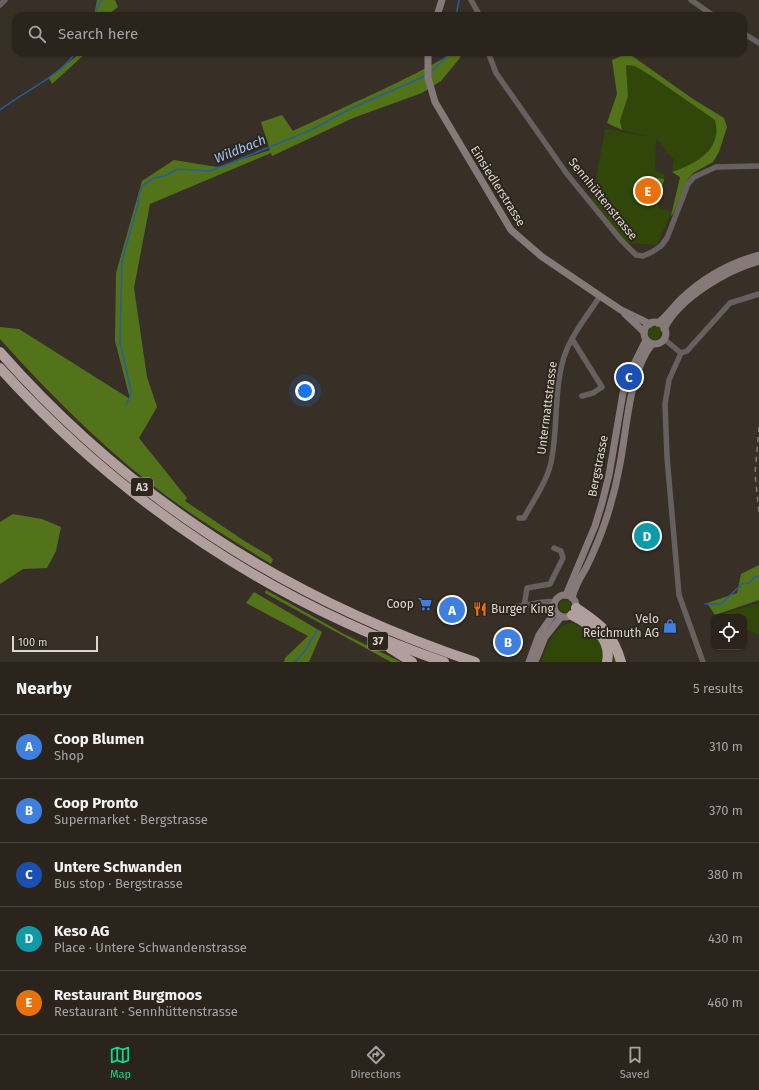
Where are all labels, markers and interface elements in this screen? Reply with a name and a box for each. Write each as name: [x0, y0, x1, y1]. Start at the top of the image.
search box: [12, 12, 747, 56]
icon: search: [26, 23, 48, 45]
text: Search here: [58, 25, 138, 43]
water label: Wildbach: [212, 132, 268, 166]
street label: Einsiedlerstrasse: [468, 143, 528, 229]
street label: Sennhüttenstrasse: [566, 155, 640, 243]
pin: E: [635, 176, 661, 206]
street label: Untermattstrasse: [534, 361, 560, 455]
pin: C: [616, 362, 642, 392]
your location: [295, 381, 315, 401]
street label: Bergstrasse: [585, 434, 611, 498]
road number: A3: [131, 478, 153, 496]
pin: D: [634, 521, 660, 551]
pin: A: [439, 595, 465, 625]
supermarket icon: Coop: [417, 596, 433, 612]
place label: Coop: [386, 597, 414, 611]
restaurant icon: Burger King: [472, 601, 488, 617]
place label: Burger King: [491, 602, 555, 616]
place label: Velo Reichmuth AG: [583, 612, 659, 640]
map controls: [711, 614, 747, 650]
button: locate: [711, 614, 747, 650]
shop icon: Velo Reichmuth AG: [662, 618, 678, 634]
pin: B: [495, 627, 521, 657]
road number: 37: [368, 632, 388, 650]
scale bar: [12, 634, 98, 653]
text: 100 m: [18, 636, 47, 649]
text: Nearby: [16, 678, 71, 699]
text: 5 results: [693, 681, 743, 696]
text: Coop Blumen: [54, 730, 144, 748]
text: A: [25, 739, 33, 754]
text: 310 m: [709, 739, 743, 754]
text: Shop: [54, 748, 84, 763]
text: Coop Pronto: [54, 794, 138, 812]
text: B: [25, 803, 33, 818]
text: 370 m: [709, 803, 743, 818]
text: Supermarket · Bergstrasse: [54, 812, 208, 827]
text: Untere Schwanden: [54, 858, 182, 876]
text: C: [25, 867, 33, 882]
text: 380 m: [708, 867, 743, 882]
text: Bus stop · Bergstrasse: [54, 876, 183, 891]
text: Keso AG: [54, 922, 109, 940]
text: D: [25, 931, 33, 946]
text: 430 m: [708, 931, 743, 946]
text: Place · Untere Schwandenstrasse: [54, 940, 247, 955]
text: Restaurant Burgmoos: [54, 986, 202, 1004]
text: E: [26, 995, 32, 1010]
text: 460 m: [707, 995, 743, 1010]
text: Restaurant · Sennhüttenstrasse: [54, 1004, 238, 1019]
tab: Map: [109, 1044, 131, 1081]
tab: Directions: [350, 1044, 401, 1081]
tab: Saved: [620, 1044, 650, 1081]

